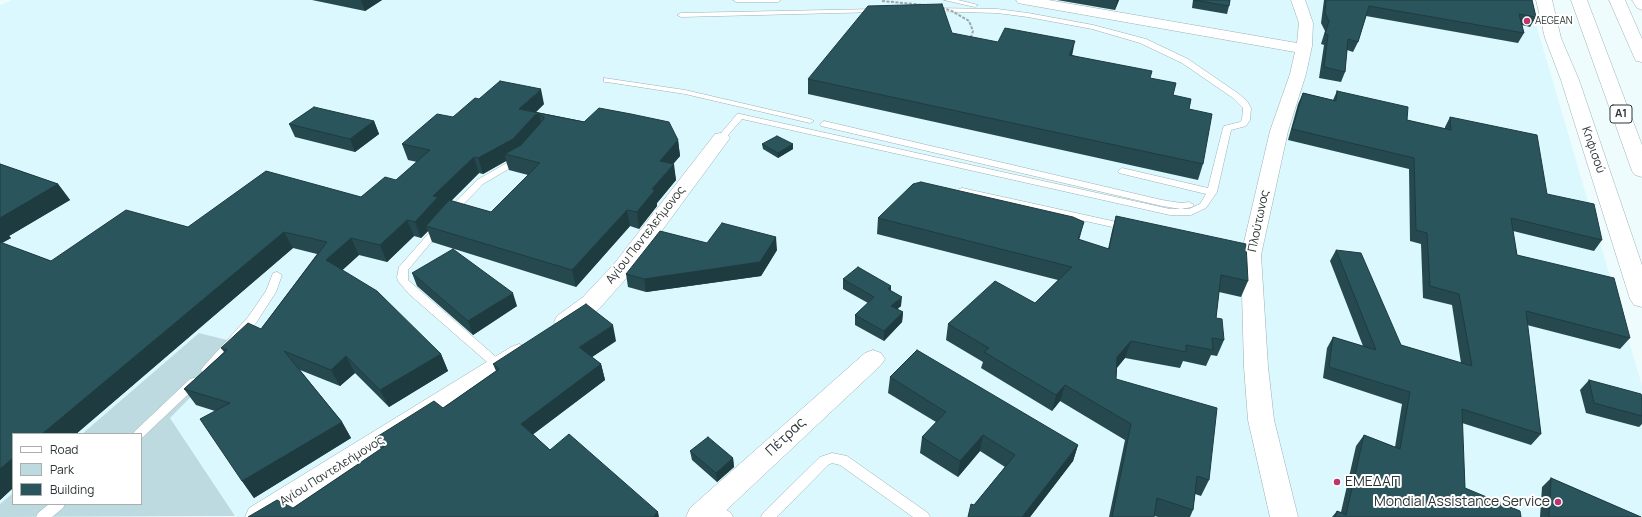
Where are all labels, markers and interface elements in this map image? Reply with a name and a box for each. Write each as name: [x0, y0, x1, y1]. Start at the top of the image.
place label: AEGEAN: [1535, 15, 1573, 27]
marker: AEGEAN: [1522, 16, 1532, 26]
road number: Α1: [1610, 105, 1632, 123]
street label: Κηφισού: [1578, 125, 1608, 175]
street label: Αγίου Παντελεήμονος: [603, 183, 689, 287]
street label: Πλούτωνος: [1245, 189, 1273, 253]
street label: Πέτρας: [762, 414, 810, 460]
legend: [12, 433, 142, 505]
street label: Αγίου Παντελεήμονος: [277, 433, 387, 509]
text: Road: [50, 441, 78, 458]
text: Park: [50, 461, 74, 478]
place label: ΕΜΕΔΑΠ: [1345, 474, 1401, 490]
marker: ΕΜΕΔΑΠ: [1332, 477, 1342, 487]
text: Building: [50, 481, 94, 498]
place label: Mondial Assistance Service: [1374, 494, 1550, 510]
marker: Mondial Assistance Service: [1553, 497, 1563, 507]

